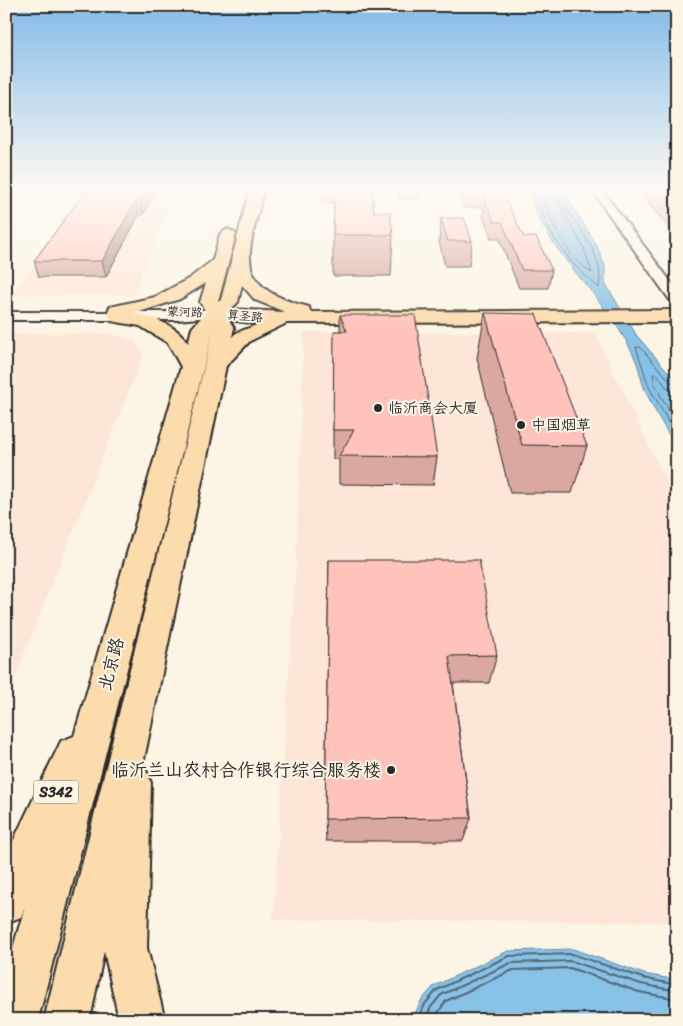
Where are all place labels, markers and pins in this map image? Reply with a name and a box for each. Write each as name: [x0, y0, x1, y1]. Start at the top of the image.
place label: 临沂商会大厦: [388, 395, 478, 421]
marker: 临沂商会大厦: [372, 402, 384, 414]
place label: 中国烟草: [531, 412, 591, 438]
marker: 中国烟草: [515, 419, 527, 431]
place label: 临沂兰山农村合作银行综合服务楼: [111, 754, 381, 786]
marker: 临沂兰山农村合作银行综合服务楼: [385, 764, 397, 776]

